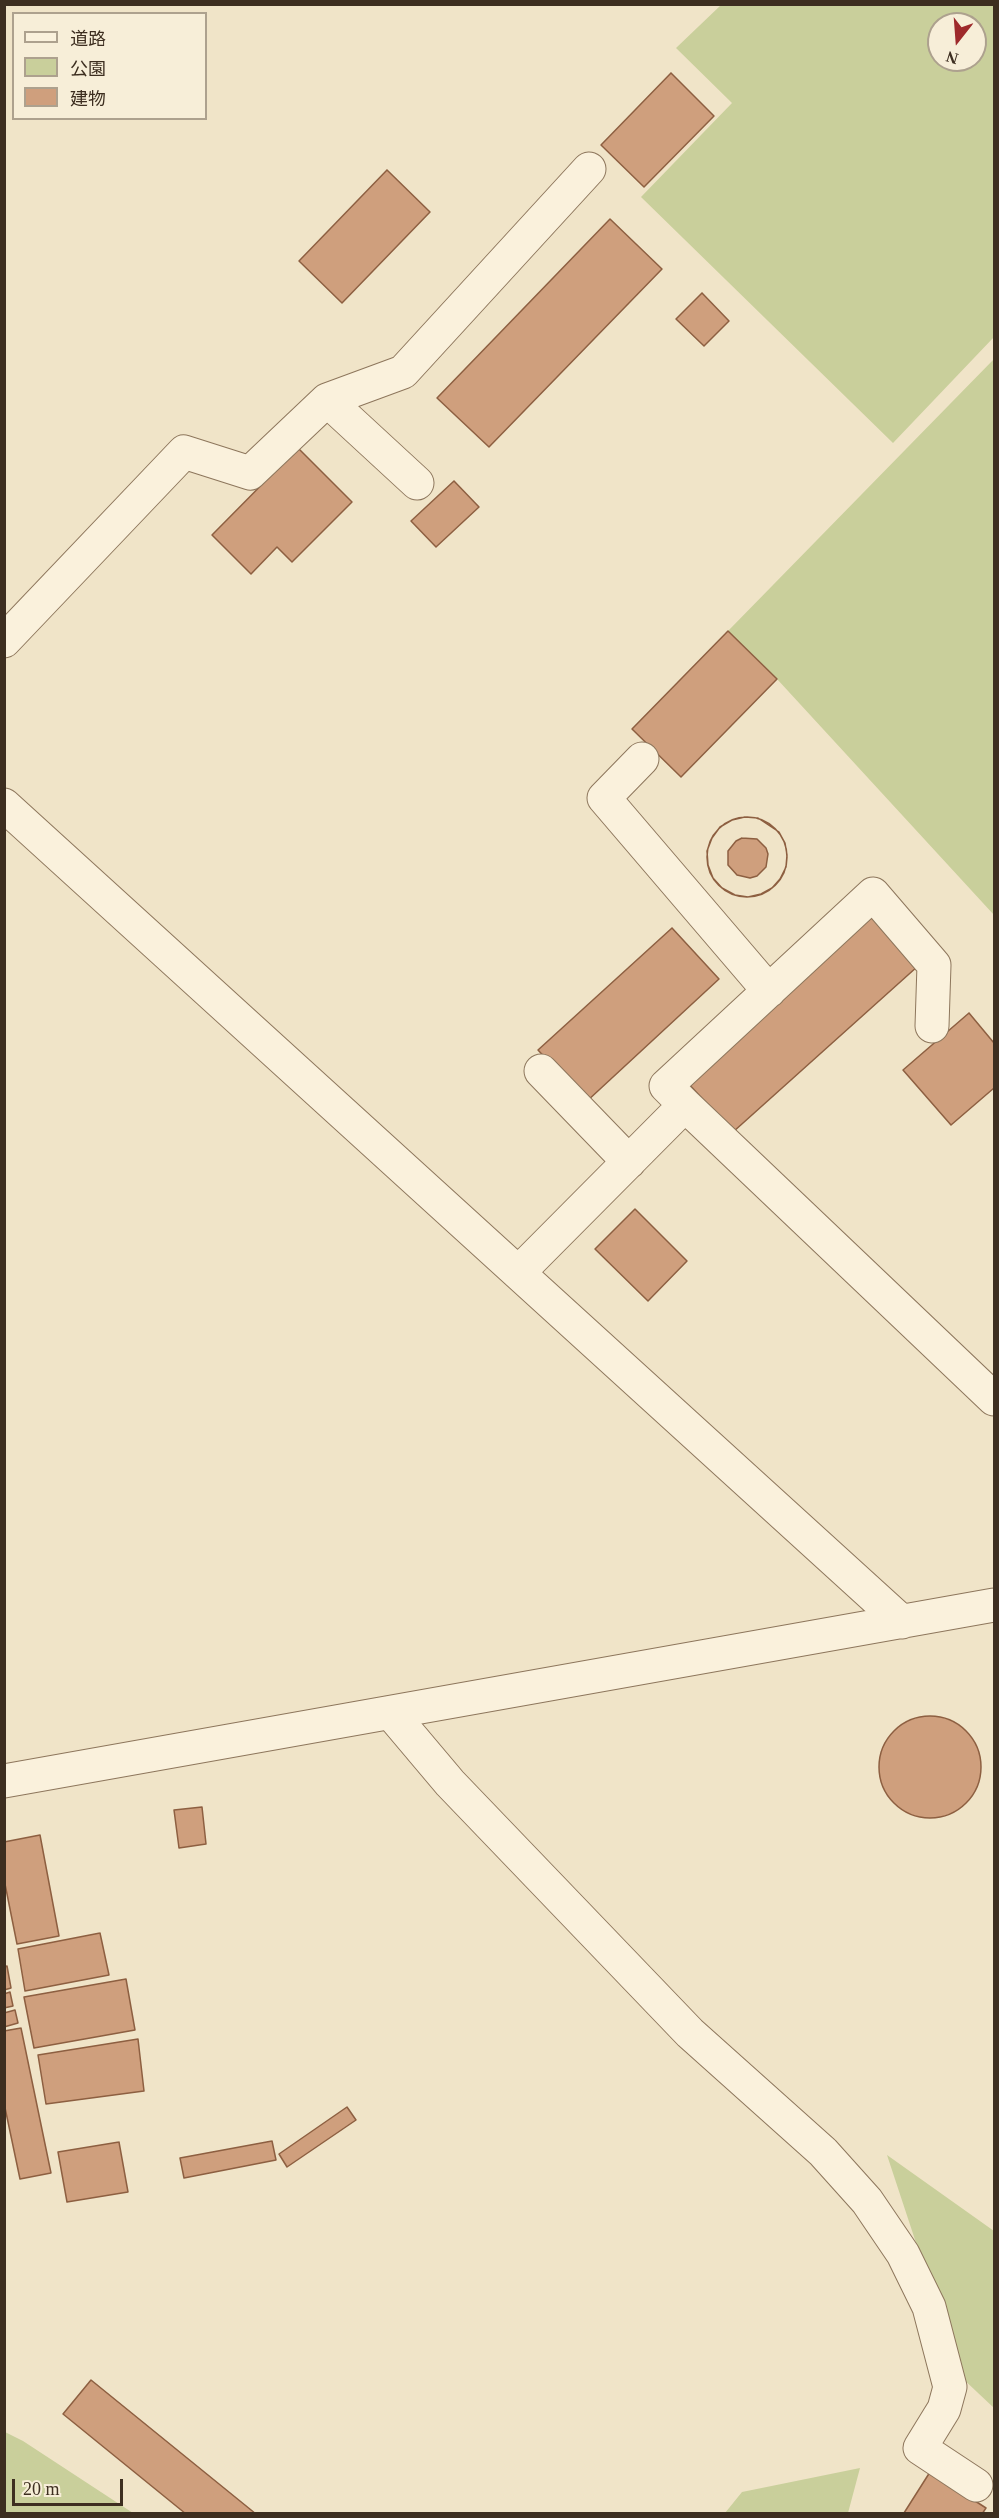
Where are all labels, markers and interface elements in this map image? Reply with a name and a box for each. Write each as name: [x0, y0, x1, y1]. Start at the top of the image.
legend: [12, 12, 207, 120]
north arrow: [927, 12, 987, 72]
text: 道路: [70, 29, 106, 49]
text: N: [944, 48, 960, 68]
text: 公園: [70, 59, 106, 79]
text: 建物: [70, 89, 106, 109]
scale bar: [15, 2467, 126, 2505]
text: 20 m: [23, 2479, 60, 2499]

